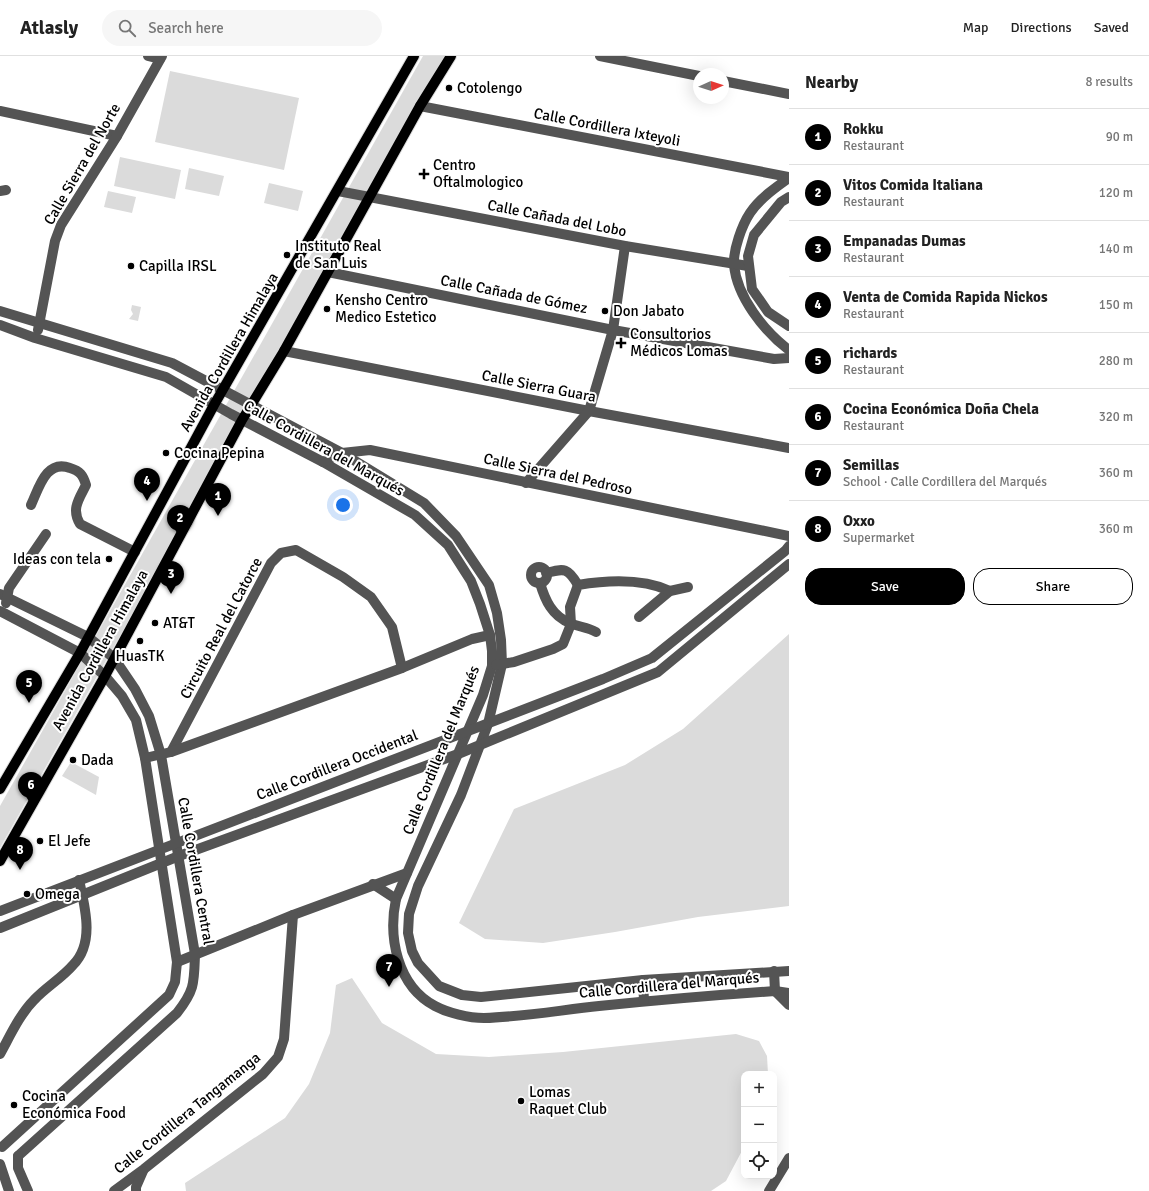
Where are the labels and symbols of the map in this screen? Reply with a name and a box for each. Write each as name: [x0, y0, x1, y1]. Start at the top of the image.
north arrow: [693, 68, 729, 104]
place label: Cotolengo: [457, 79, 522, 97]
marker: Cotolengo: [444, 83, 454, 93]
street label: Calle Sierra del Norte: [40, 100, 124, 228]
street label: Calle Cordillera Ixteyoli: [532, 104, 682, 150]
place label: Centro Oftalmologico: [433, 156, 523, 191]
marker: Centro Oftalmologico: [418, 168, 430, 180]
street label: Calle Cañada del Lobo: [486, 196, 628, 240]
place label: Instituto Real de San Luis: [295, 237, 382, 272]
marker: Instituto Real de San Luis: [282, 250, 292, 260]
place label: Capilla IRSL: [139, 257, 217, 275]
marker: Capilla IRSL: [126, 261, 136, 271]
street label: Avenida Cordillera Himalaya: [176, 269, 282, 435]
street label: Calle Cañada de Gómez: [439, 271, 589, 317]
place label: Kensho Centro Medico Estetico: [335, 291, 437, 326]
place label: Don Jabato: [613, 302, 684, 320]
marker: Kensho Centro Medico Estetico: [322, 304, 332, 314]
marker: Don Jabato: [600, 306, 610, 316]
place label: Consultorios Médicos Lomas: [630, 325, 728, 360]
marker: Consultorios Médicos Lomas: [615, 337, 627, 349]
street label: Calle Sierra Guara: [480, 366, 598, 406]
street label: Calle Cordillera del Marqués: [241, 396, 408, 500]
place label: Cocina Pepina: [174, 444, 265, 462]
marker: Cocina Pepina: [161, 448, 171, 458]
street label: Calle Sierra del Pedroso: [482, 449, 634, 499]
pin: 4: [134, 468, 160, 501]
pin: 1: [205, 483, 231, 516]
your location: [333, 495, 353, 515]
pin: 2: [167, 505, 193, 538]
place label: Ideas con tela: [13, 550, 101, 568]
marker: Ideas con tela: [104, 554, 114, 564]
street label: Circuito Real del Catorce: [176, 554, 266, 702]
pin: 3: [158, 561, 184, 594]
street label: Avenida Cordillera Himalaya: [48, 567, 152, 733]
place label: AT&T: [163, 614, 195, 632]
marker: AT&T: [150, 618, 160, 628]
marker: HuasTK: [135, 636, 145, 646]
place label: HuasTK: [116, 647, 164, 665]
street label: Calle Cordillera del Marqués: [399, 662, 483, 837]
pin: 5: [16, 670, 42, 703]
street label: Calle Cordillera Occidental: [254, 726, 420, 804]
place label: Dada: [81, 751, 114, 769]
marker: Dada: [68, 755, 78, 765]
pin: 6: [18, 772, 44, 805]
street label: Calle Cordillera Central: [174, 796, 218, 946]
place label: El Jefe: [48, 832, 91, 850]
marker: El Jefe: [35, 836, 45, 846]
pin: 8: [7, 837, 33, 870]
place label: Omega: [35, 885, 80, 903]
marker: Omega: [22, 889, 32, 899]
pin: 7: [376, 954, 402, 987]
street label: Calle Cordillera del Marqués: [578, 968, 760, 1002]
street label: Calle Cordillera Tangamanga: [110, 1048, 264, 1178]
place label: Lomas Raquet Club: [529, 1083, 607, 1118]
place label: Cocina Económica Food: [22, 1087, 126, 1122]
marker: Lomas Raquet Club: [516, 1096, 526, 1106]
marker: Cocina Económica Food: [9, 1100, 19, 1110]

